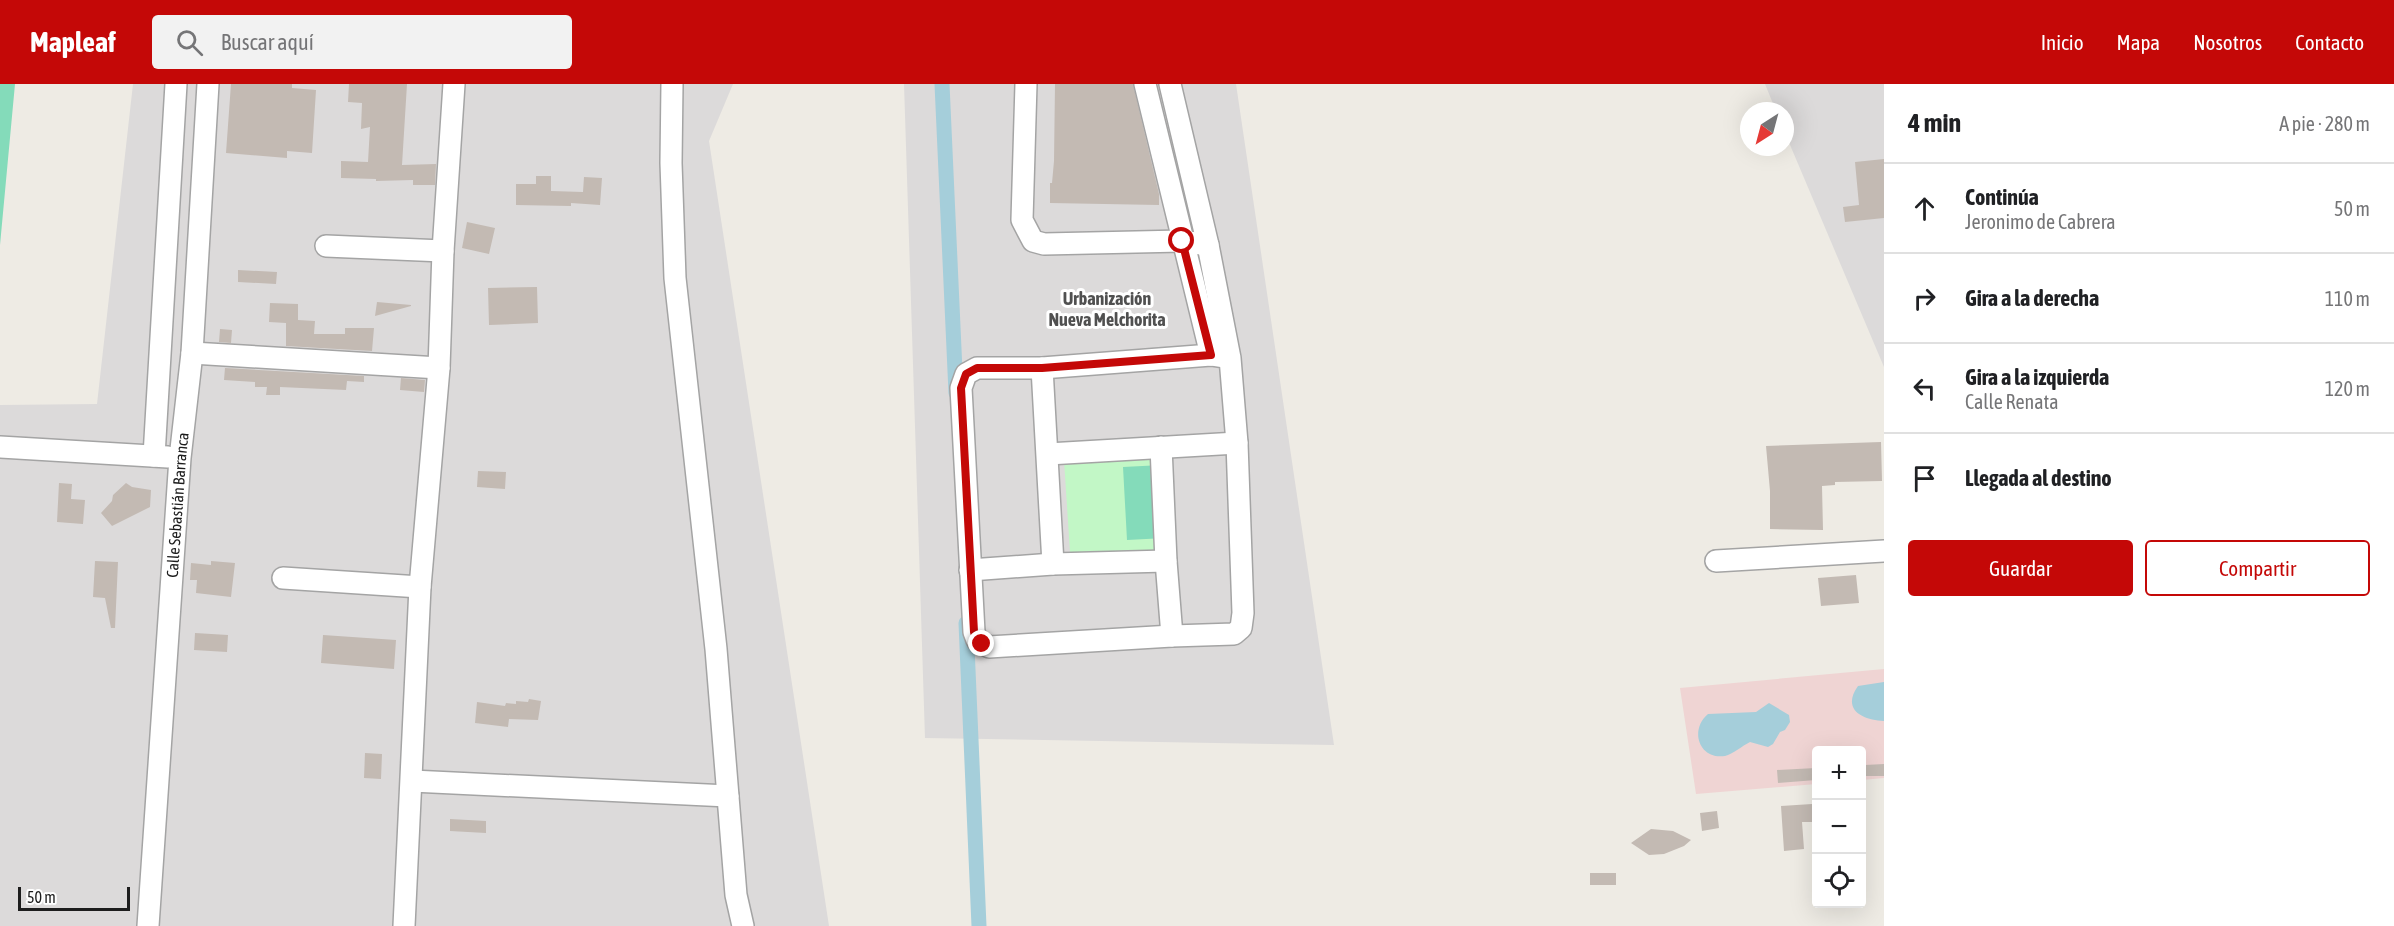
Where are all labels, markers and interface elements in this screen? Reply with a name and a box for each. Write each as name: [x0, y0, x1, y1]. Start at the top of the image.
search box: [152, 15, 572, 69]
text: Mapleaf: [30, 26, 116, 58]
icon: search: [173, 26, 206, 59]
text: Buscar aquí: [221, 29, 314, 55]
text: Inicio: [2041, 30, 2084, 54]
text: Mapa: [2117, 30, 2160, 54]
text: Nosotros: [2193, 30, 2262, 54]
text: Contacto: [2295, 30, 2364, 54]
north arrow: [1740, 102, 1794, 156]
text: 4 min: [1908, 108, 1961, 138]
text: A pie · 280 m: [2279, 112, 2370, 135]
text: Continúa: [1965, 184, 2039, 210]
icon: ahead: [1908, 192, 1941, 225]
text: 50 m: [2334, 197, 2370, 220]
text: Jeronimo de Cabrera: [1965, 210, 2115, 233]
route start: [1168, 227, 1194, 253]
icon: right: [1908, 282, 1941, 315]
text: Gira a la derecha: [1965, 285, 2099, 311]
text: 110 m: [2325, 287, 2370, 310]
district label: Urbanización Nueva Melchorita: [1048, 288, 1166, 330]
text: Gira a la izquierda: [1965, 364, 2109, 390]
icon: left: [1908, 372, 1941, 405]
text: 120 m: [2325, 377, 2370, 400]
text: Calle Renata: [1965, 390, 2059, 413]
street label: Calle Sebastián Barranca: [163, 431, 192, 578]
icon: arrive: [1908, 462, 1941, 495]
text: Llegada al destino: [1965, 465, 2112, 491]
button: Guardar: [1908, 540, 2133, 596]
button: Compartir: [2145, 540, 2370, 596]
route end: [968, 630, 994, 656]
map controls: [1812, 746, 1866, 908]
button: +: [1812, 746, 1866, 800]
button: −: [1812, 800, 1866, 854]
button: locate: [1812, 854, 1866, 908]
scale bar: [18, 884, 130, 912]
text: 50 m: [27, 888, 56, 906]

